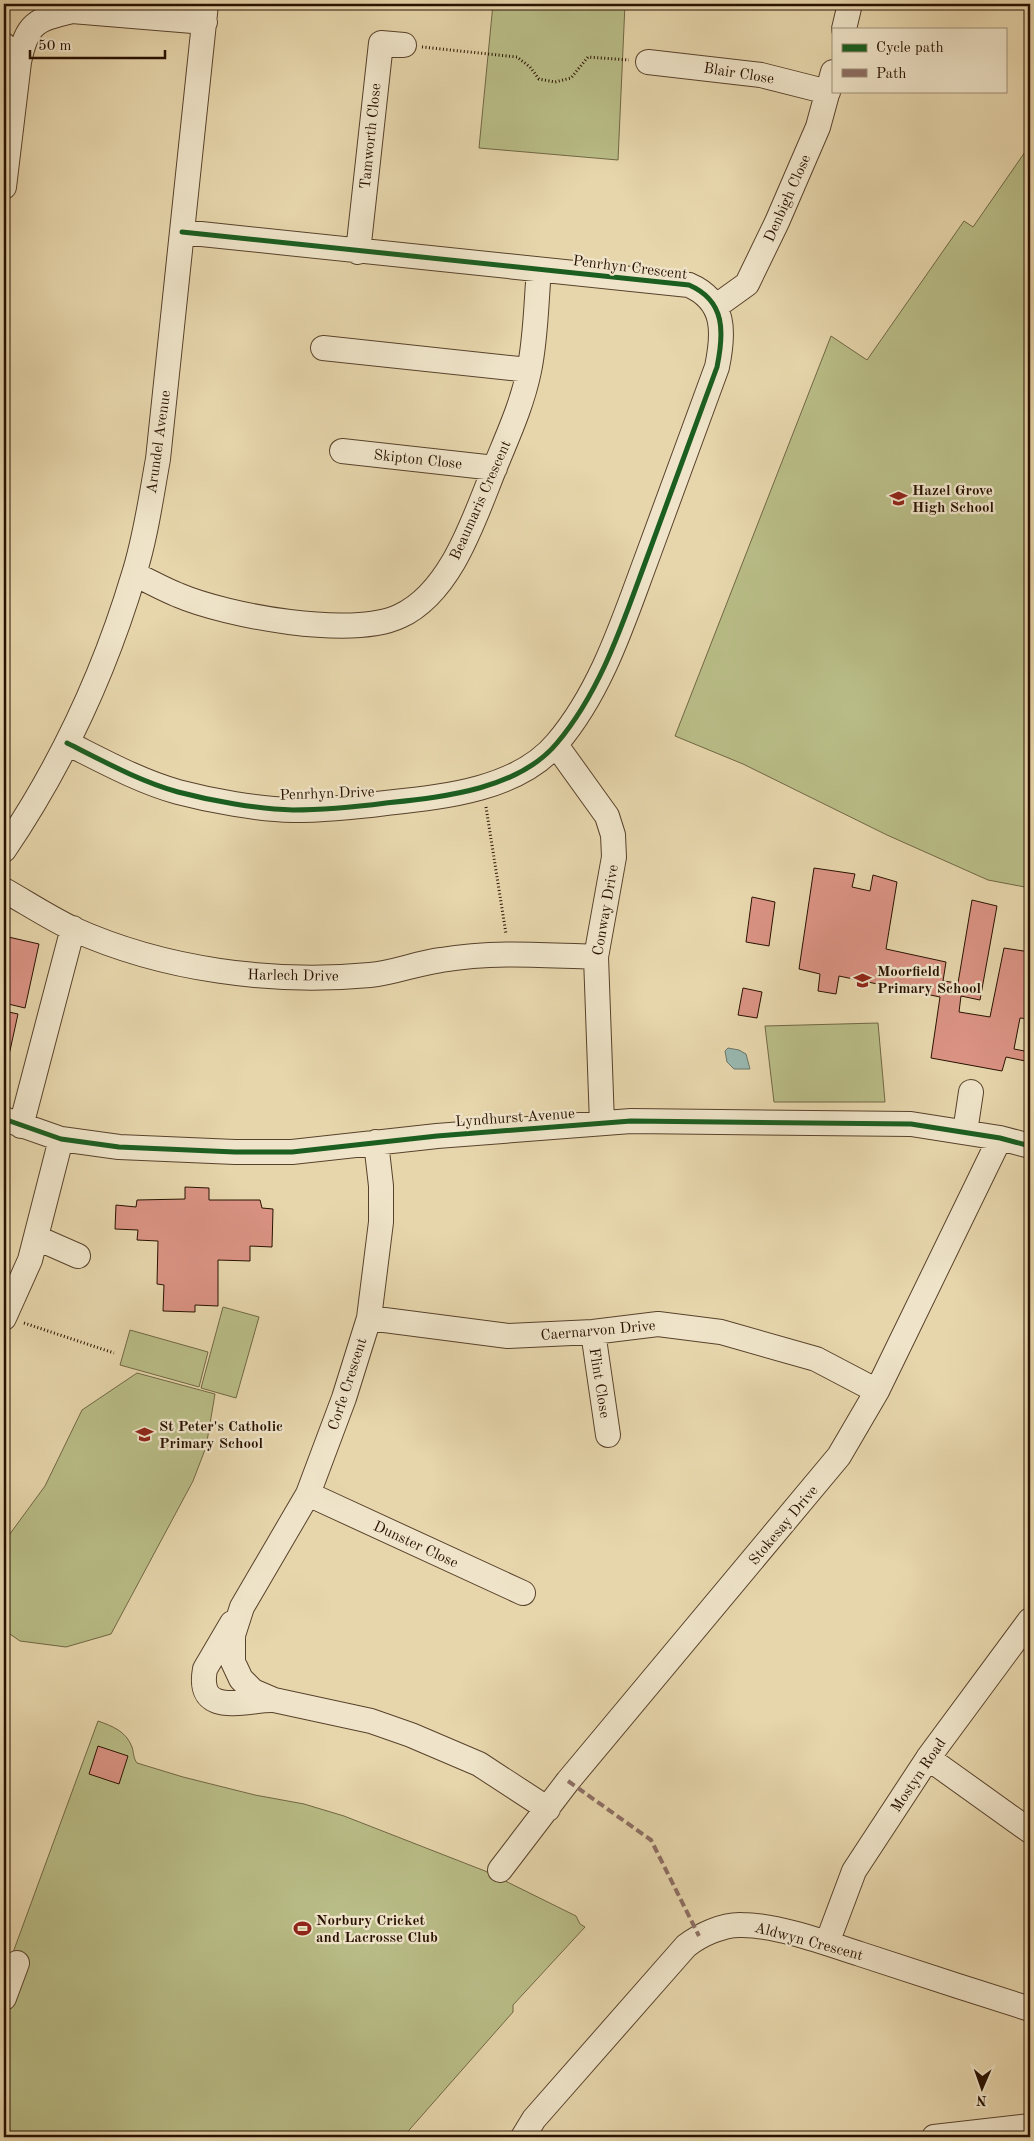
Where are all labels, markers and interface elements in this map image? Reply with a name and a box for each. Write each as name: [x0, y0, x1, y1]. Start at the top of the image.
scale bar: [30, 28, 165, 60]
legend: [832, 28, 1006, 92]
text: 50 m: [38, 39, 72, 54]
text: Cycle path: [876, 41, 944, 56]
street label: Blair Close: [702, 62, 775, 87]
text: Path: [876, 67, 906, 82]
street label: Tamworth Close: [358, 82, 385, 190]
street label: Denbigh Close: [762, 153, 814, 245]
street label: Penrhyn Crescent: [572, 254, 688, 283]
street label: Arundel Avenue: [145, 389, 174, 495]
street label: Beaumaris Crescent: [448, 438, 515, 563]
street label: Skipton Close: [373, 448, 463, 473]
place label: Hazel Grove High School: [912, 484, 995, 516]
school or university icon: Hazel Grove High School: [888, 489, 908, 509]
street label: Penrhyn Drive: [279, 785, 375, 804]
street label: Conway Drive: [591, 864, 622, 957]
place label: Moorfield Primary School: [877, 965, 982, 997]
street label: Harlech Drive: [247, 968, 339, 985]
school or university icon: Moorfield Primary School: [853, 970, 873, 990]
street label: Lyndhurst Avenue: [455, 1107, 576, 1130]
street label: Caernarvon Drive: [540, 1319, 656, 1344]
street label: Corfe Crescent: [326, 1336, 370, 1432]
street label: Flint Close: [586, 1347, 611, 1419]
place label: St Peter's Catholic Primary School: [159, 1420, 283, 1452]
school or university icon: St Peter's Catholic Primary School: [135, 1425, 155, 1445]
street label: Stokesay Drive: [747, 1483, 822, 1569]
street label: Dunster Close: [371, 1519, 460, 1572]
street label: Mostyn Road: [889, 1736, 949, 1815]
place label: Norbury Cricket and Lacrosse Club: [316, 1914, 438, 1946]
sports icon: Norbury Cricket and Lacrosse Club: [292, 1919, 312, 1939]
street label: Aldwyn Crescent: [753, 1921, 864, 1964]
north arrow: [956, 2064, 1006, 2114]
text: N: [976, 2093, 987, 2107]

